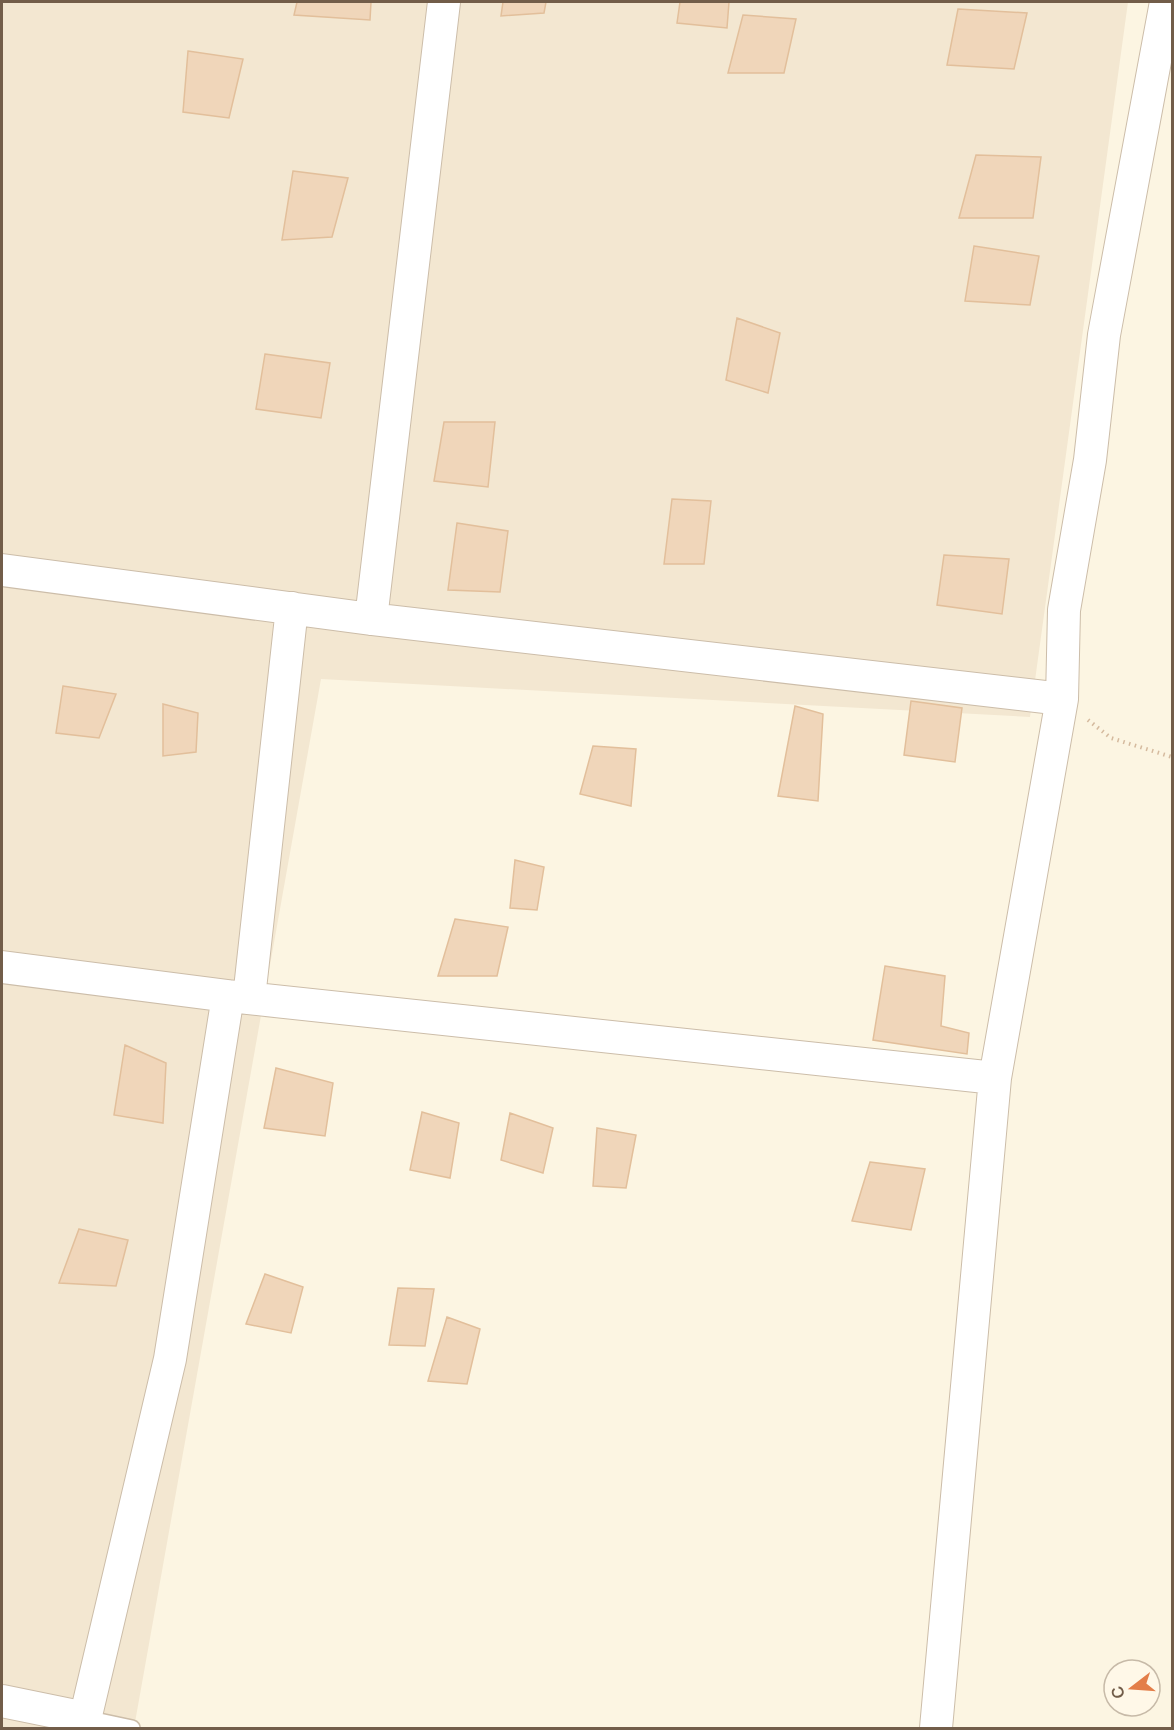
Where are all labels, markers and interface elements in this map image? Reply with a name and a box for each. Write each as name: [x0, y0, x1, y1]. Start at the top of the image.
north arrow: [1102, 1658, 1162, 1718]
text: С: [1105, 1683, 1130, 1701]

